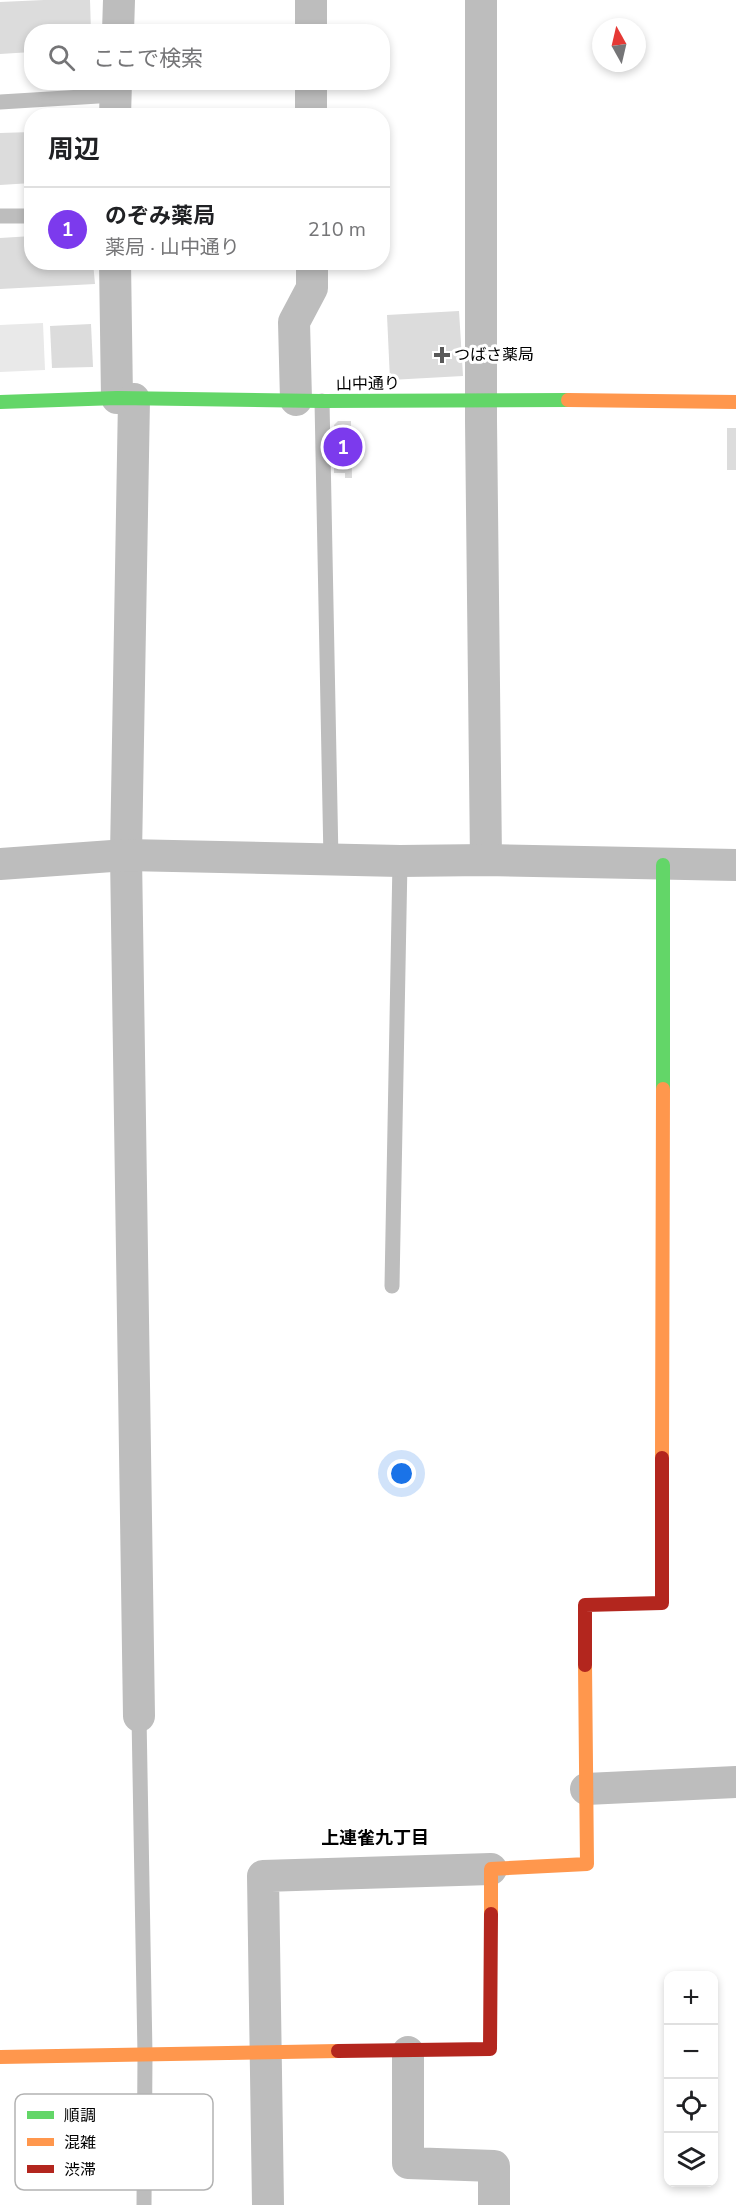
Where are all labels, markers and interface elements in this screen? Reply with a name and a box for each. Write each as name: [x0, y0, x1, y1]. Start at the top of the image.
north arrow: [592, 18, 646, 72]
search box: [24, 24, 390, 90]
icon: search: [45, 41, 78, 74]
text: ここで検索: [93, 44, 203, 74]
text: 周辺: [48, 132, 100, 167]
text: のぞみ薬局: [105, 201, 215, 231]
text: 1: [62, 216, 74, 243]
text: 210 m: [308, 216, 366, 243]
text: 薬局 · 山中通り: [105, 234, 240, 261]
place label: つばさ薬局: [454, 344, 534, 366]
marker: つばさ薬局: [435, 348, 449, 362]
street label: 山中通り: [336, 372, 400, 396]
pin: 1: [324, 424, 362, 470]
your location: [387, 1459, 416, 1488]
district label: 上連雀九丁目: [321, 1826, 429, 1850]
map controls: [664, 1971, 718, 2187]
button: +: [664, 1971, 718, 2025]
button: −: [664, 2025, 718, 2079]
button: locate: [664, 2079, 718, 2133]
legend: [15, 2094, 213, 2190]
text: 順調: [64, 2105, 96, 2127]
text: 混雑: [64, 2132, 96, 2154]
button: layers: [664, 2133, 718, 2187]
text: 渋滞: [64, 2159, 96, 2181]

